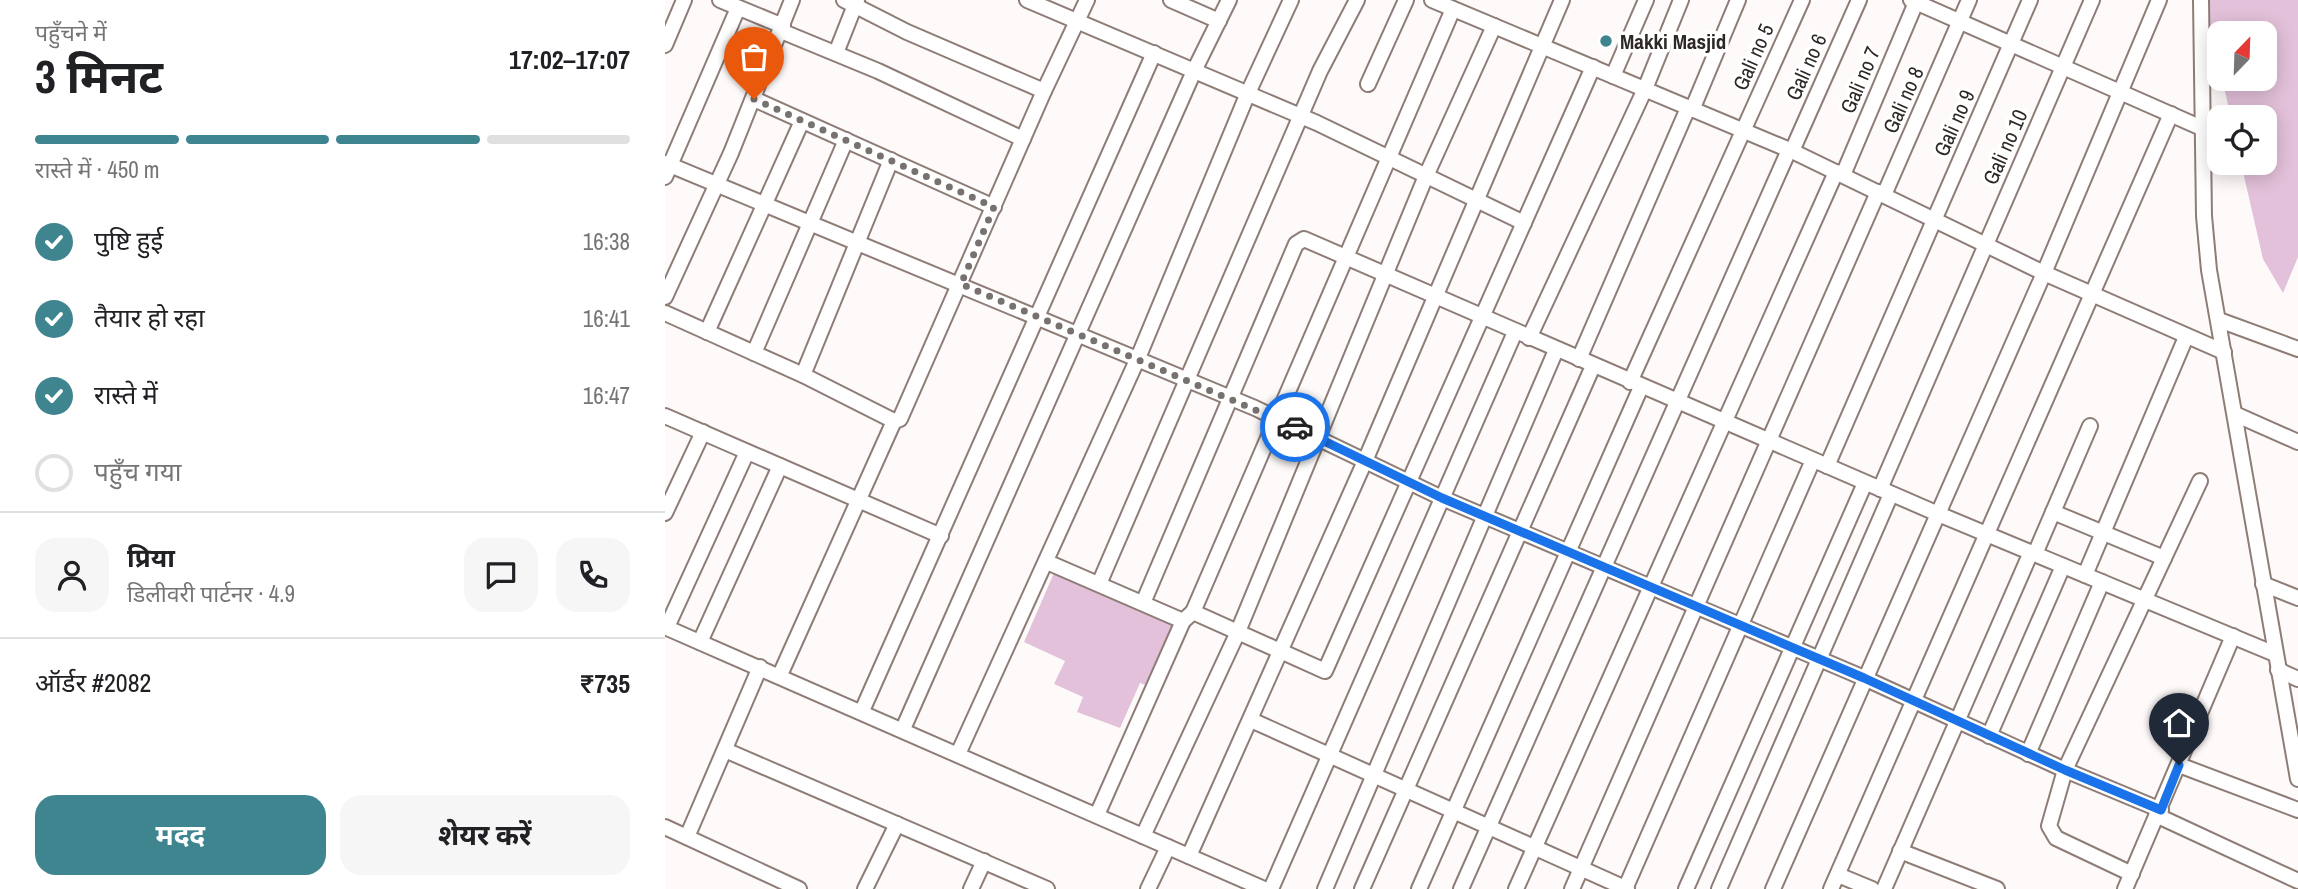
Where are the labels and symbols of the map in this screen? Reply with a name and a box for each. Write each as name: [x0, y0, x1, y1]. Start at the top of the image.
street label: Gali no 5: [1726, 19, 1780, 95]
north arrow: [2207, 21, 2277, 91]
pin: [724, 27, 784, 99]
place label: Makki Masjid: [1620, 27, 1726, 56]
street label: Gali no 6: [1779, 29, 1833, 105]
marker: Makki Masjid: [1598, 33, 1614, 49]
street label: Gali no 7: [1833, 42, 1887, 118]
street label: Gali no 8: [1876, 62, 1930, 138]
street label: Gali no 9: [1927, 85, 1981, 161]
street label: Gali no 10: [1976, 105, 2034, 189]
courier: [1260, 392, 1330, 462]
pin: [2149, 693, 2209, 765]

